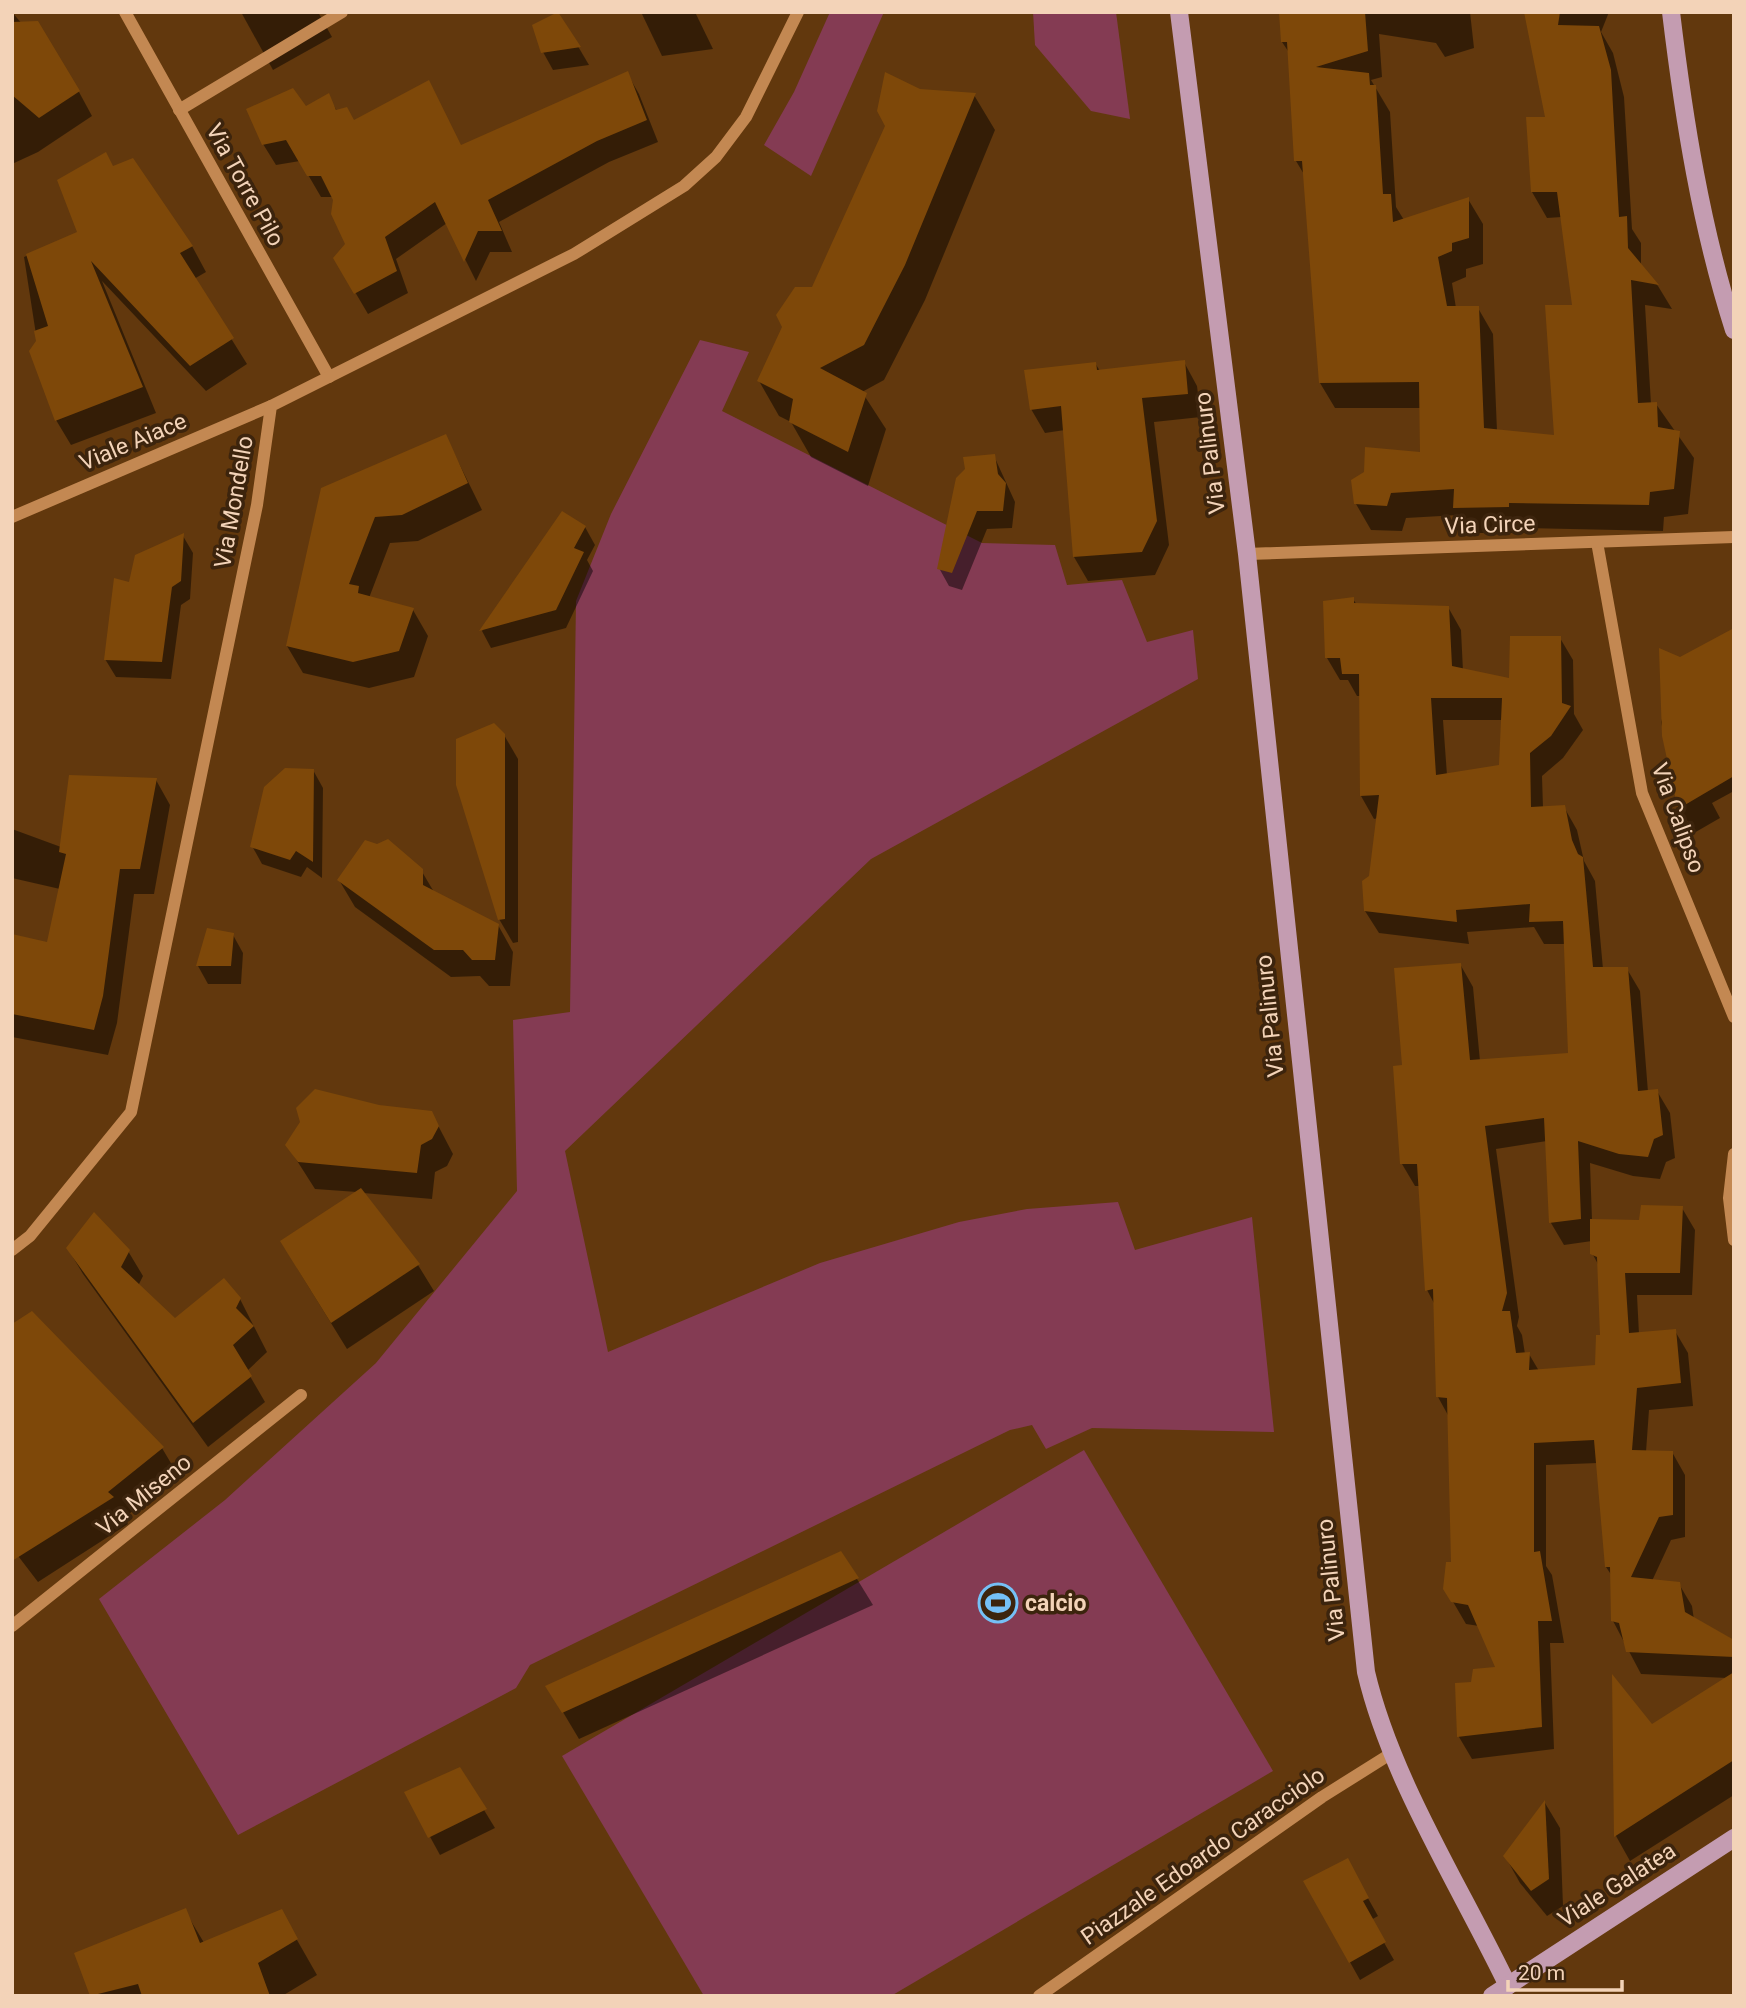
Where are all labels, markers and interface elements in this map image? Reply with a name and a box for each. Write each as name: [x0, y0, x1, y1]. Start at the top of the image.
street label: Via Torre Pilo: [200, 119, 290, 251]
street label: Via Palinuro: [1189, 391, 1231, 515]
street label: Viale Aiace: [75, 407, 191, 477]
street label: Via Mondello: [209, 434, 259, 570]
street label: Via Circe: [1444, 510, 1536, 540]
street label: Via Calipso: [1646, 759, 1710, 877]
street label: Via Palinuro: [1250, 954, 1290, 1078]
street label: Via Miseno: [91, 1449, 197, 1541]
street label: Via Palinuro: [1311, 1518, 1351, 1642]
sports icon: calcio: [977, 1582, 1019, 1624]
place label: calcio: [1025, 1590, 1086, 1617]
street label: Piazzale Edoardo Caracciolo: [1076, 1761, 1330, 1951]
street label: Viale Galatea: [1553, 1837, 1681, 1933]
scale bar: [1508, 1948, 1622, 1992]
text: 20 m: [1518, 1961, 1565, 1985]

